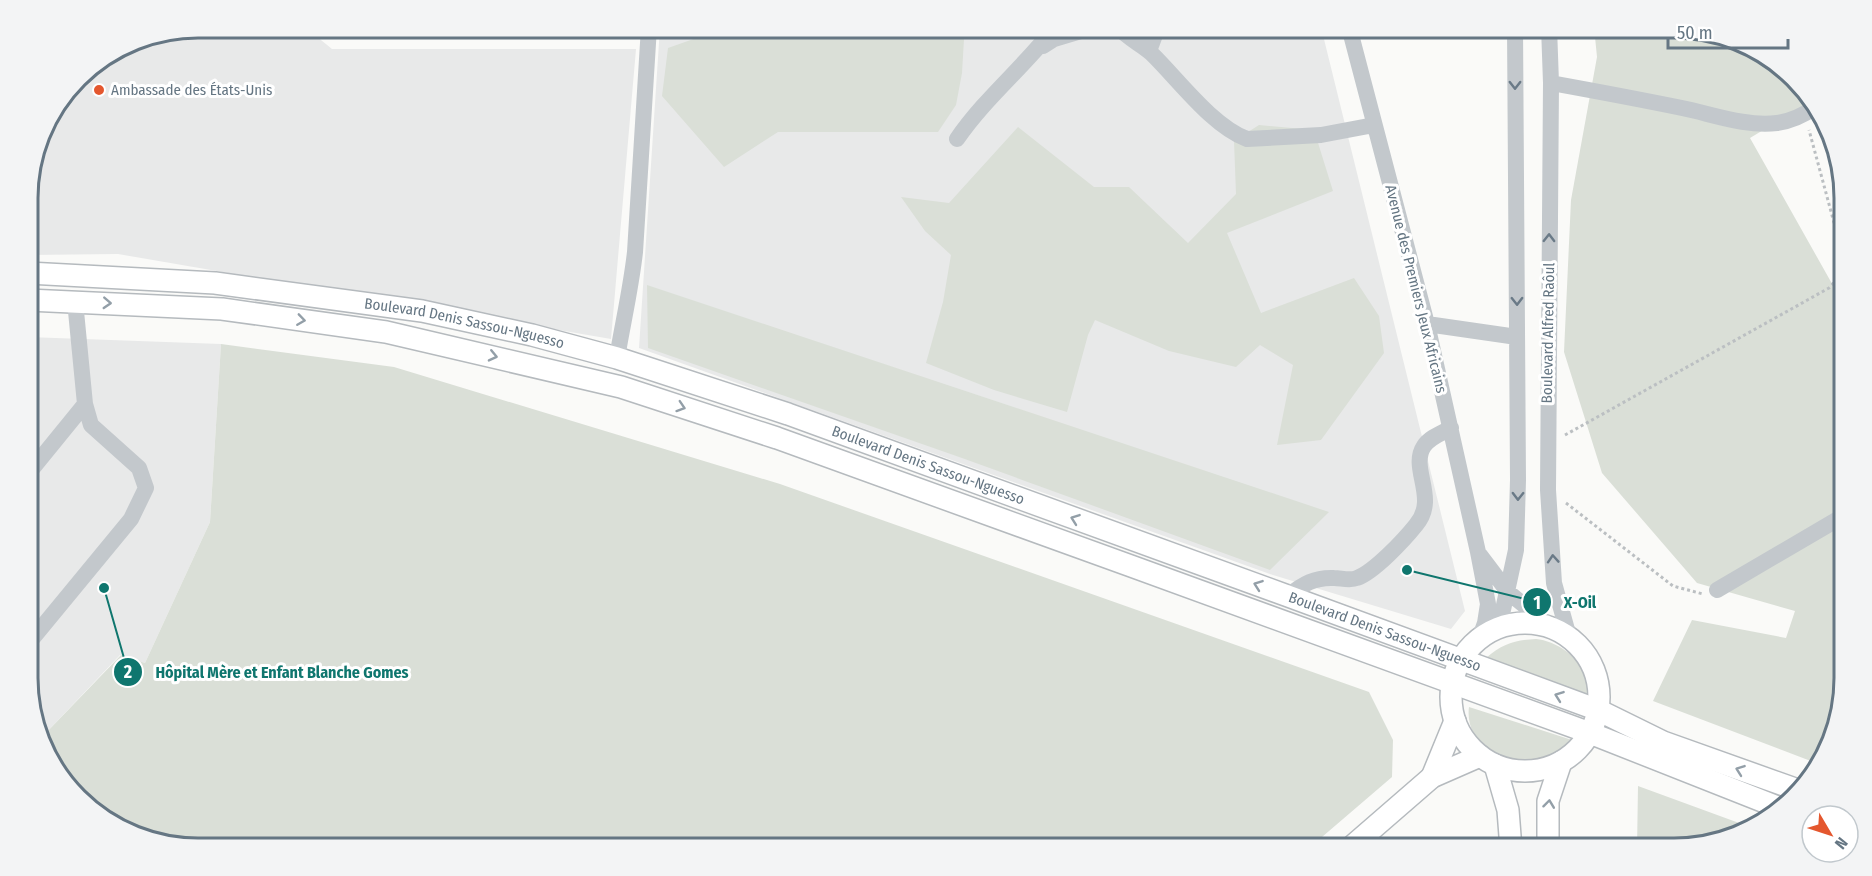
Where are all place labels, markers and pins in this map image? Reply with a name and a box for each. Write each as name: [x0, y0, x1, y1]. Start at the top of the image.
place label: Ambassade des États-Unis: [111, 81, 272, 99]
marker: Ambassade des États-Unis: [92, 83, 106, 97]
callout: X-Oil: [1522, 585, 1608, 619]
callout: Hôpital Mère et Enfant Blanche Gomes: [113, 655, 420, 689]

